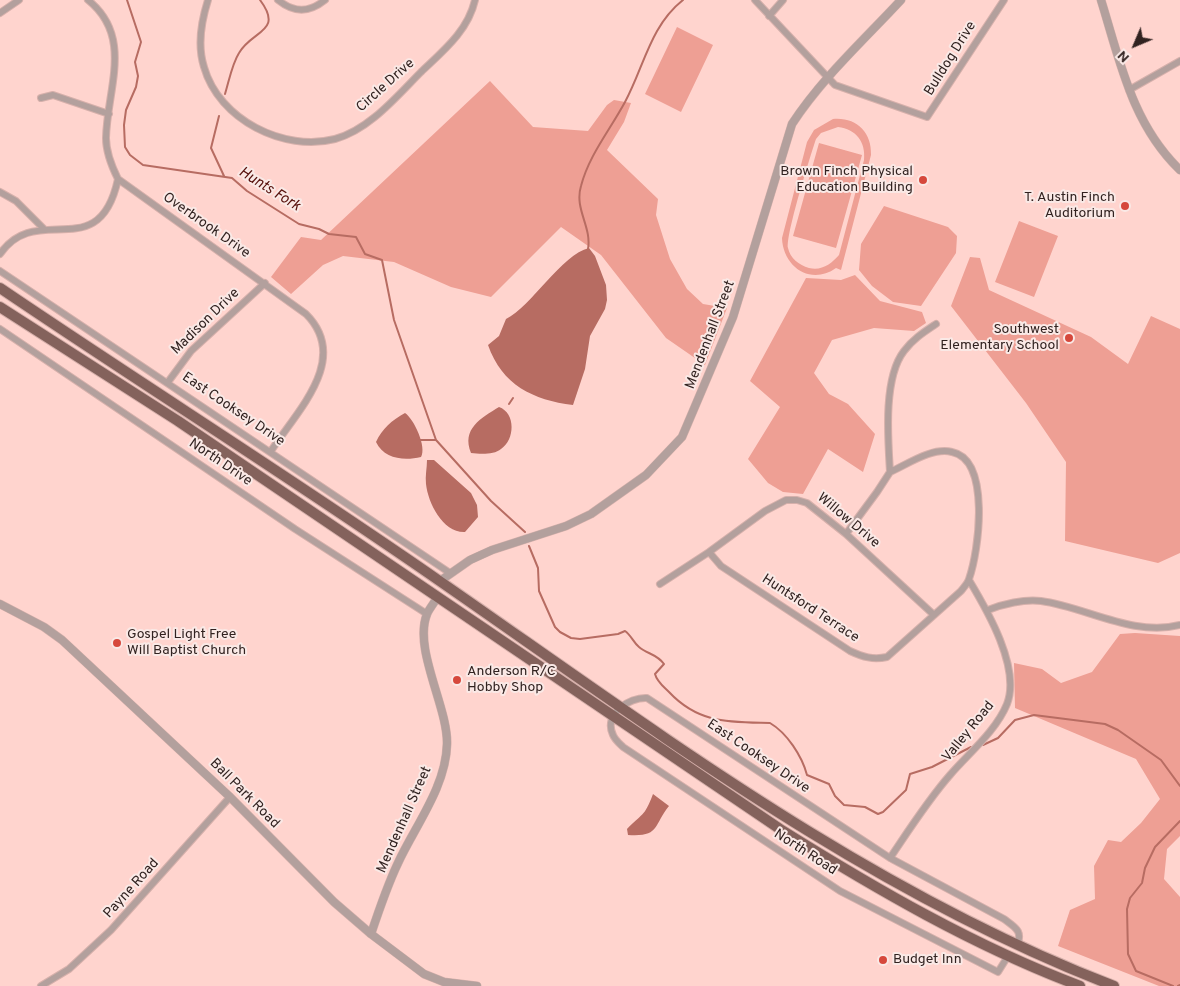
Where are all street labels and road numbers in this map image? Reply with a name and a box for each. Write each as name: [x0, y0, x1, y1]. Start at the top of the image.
street label: Bulldog Drive: [921, 19, 981, 99]
street label: Circle Drive: [353, 56, 419, 116]
street label: Overbrook Drive: [159, 190, 253, 262]
street label: Mendenhall Street: [683, 278, 739, 392]
street label: Madison Drive: [168, 285, 244, 359]
street label: East Cooksey Drive: [178, 369, 288, 451]
street label: North Drive: [185, 436, 255, 490]
street label: Willow Drive: [813, 490, 883, 552]
street label: Huntsford Terrace: [758, 571, 862, 647]
street label: Valley Road: [939, 698, 999, 766]
street label: East Cooksey Drive: [703, 716, 813, 798]
street label: Ball Park Road: [206, 756, 282, 832]
street label: Mendenhall Street: [374, 764, 436, 876]
street label: North Road: [770, 826, 840, 880]
street label: Payne Road: [101, 856, 163, 922]

